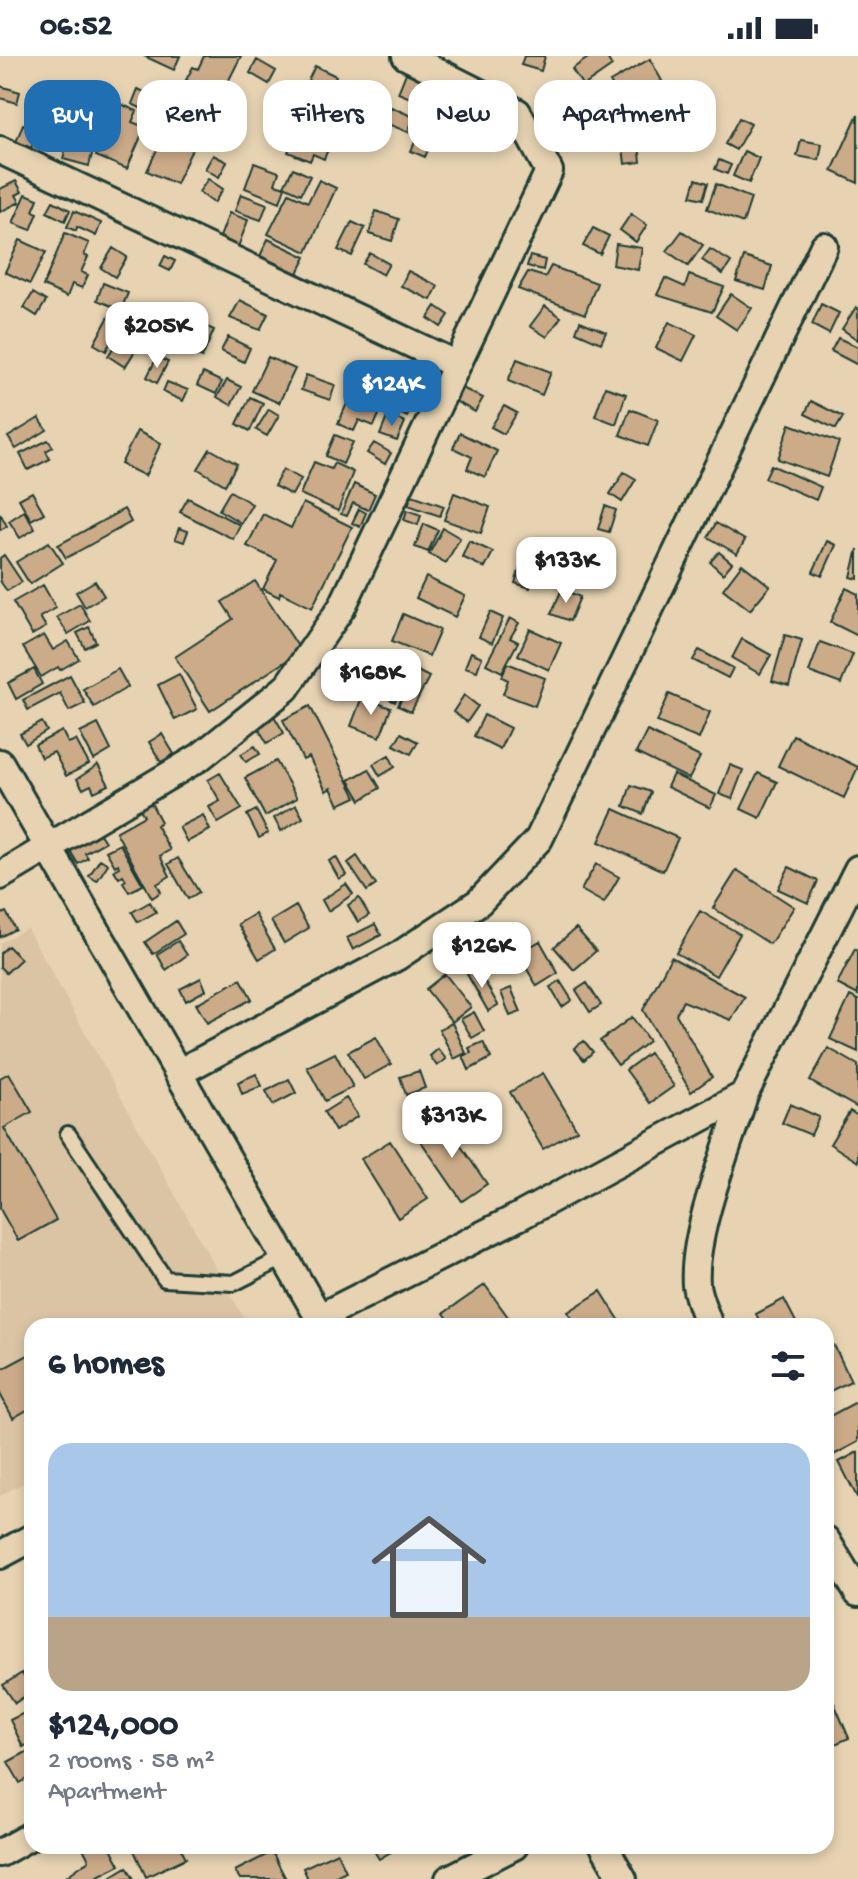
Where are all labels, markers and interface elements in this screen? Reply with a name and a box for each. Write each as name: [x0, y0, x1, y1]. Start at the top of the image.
text: 06:52: [40, 11, 112, 46]
chip: Buy: [24, 80, 121, 152]
chip: Rent: [137, 80, 247, 152]
chip: Filters: [263, 80, 392, 152]
chip: New: [408, 80, 518, 152]
chip: Apartment: [534, 80, 716, 152]
pin: $205K: [101, 302, 213, 370]
text: $205K: [123, 312, 191, 343]
pin: $124K: [336, 360, 448, 428]
text: $124K: [361, 370, 423, 401]
pin: $133K: [510, 537, 622, 605]
text: $133K: [534, 547, 598, 578]
pin: $168K: [315, 649, 427, 717]
text: $168K: [339, 659, 403, 690]
pin: $126K: [426, 922, 538, 990]
text: $126K: [451, 932, 513, 963]
pin: $313K: [396, 1092, 508, 1160]
text: $313K: [420, 1102, 484, 1133]
icon: filters: [766, 1344, 810, 1388]
text: 6 homes: [48, 1346, 163, 1386]
icon: home: [357, 1495, 501, 1639]
text: $124,000: [48, 1707, 178, 1747]
text: 2 rooms · 58 m²: [48, 1747, 214, 1778]
text: Apartment: [48, 1778, 165, 1809]

